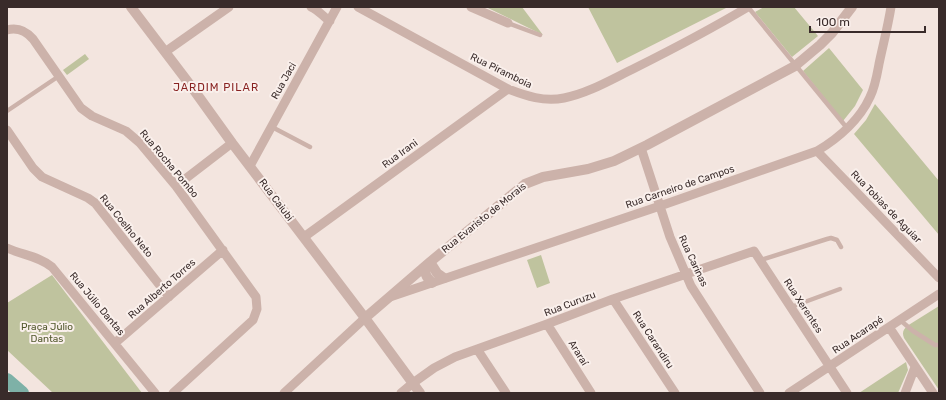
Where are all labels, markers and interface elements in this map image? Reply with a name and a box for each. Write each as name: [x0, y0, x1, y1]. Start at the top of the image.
scale bar: [810, 8, 925, 34]
text: 100 m: [816, 15, 850, 29]
street label: Rua Piramboia: [468, 51, 534, 91]
street label: Rua Jaci: [269, 60, 299, 102]
district label: JARDIM PILAR: [173, 81, 259, 94]
street label: Rua Rocha Pombo: [137, 128, 201, 201]
street label: Rua Irani: [380, 137, 420, 171]
street label: Rua Carneiro de Campos: [624, 163, 736, 211]
street label: Rua Tobias de Aguiar: [848, 168, 924, 246]
street label: Rua Caiubi: [256, 177, 296, 223]
street label: Rua Evaristo de Morais: [439, 180, 529, 256]
street label: Rua Coelho Neto: [97, 192, 155, 260]
street label: Rua Carinas: [676, 233, 710, 289]
street label: Rua Alberto Torres: [126, 256, 198, 322]
street label: Rua Júlio Dantas: [67, 270, 127, 338]
street label: Rua Xerentes: [781, 277, 825, 335]
street label: Rua Curuzu: [543, 289, 597, 319]
street label: Rua Carandiru: [630, 309, 676, 371]
street label: Rua Acarapé: [830, 313, 886, 356]
park label: Praça Júlio Dantas: [21, 321, 73, 345]
street label: Araraí: [566, 338, 591, 368]

